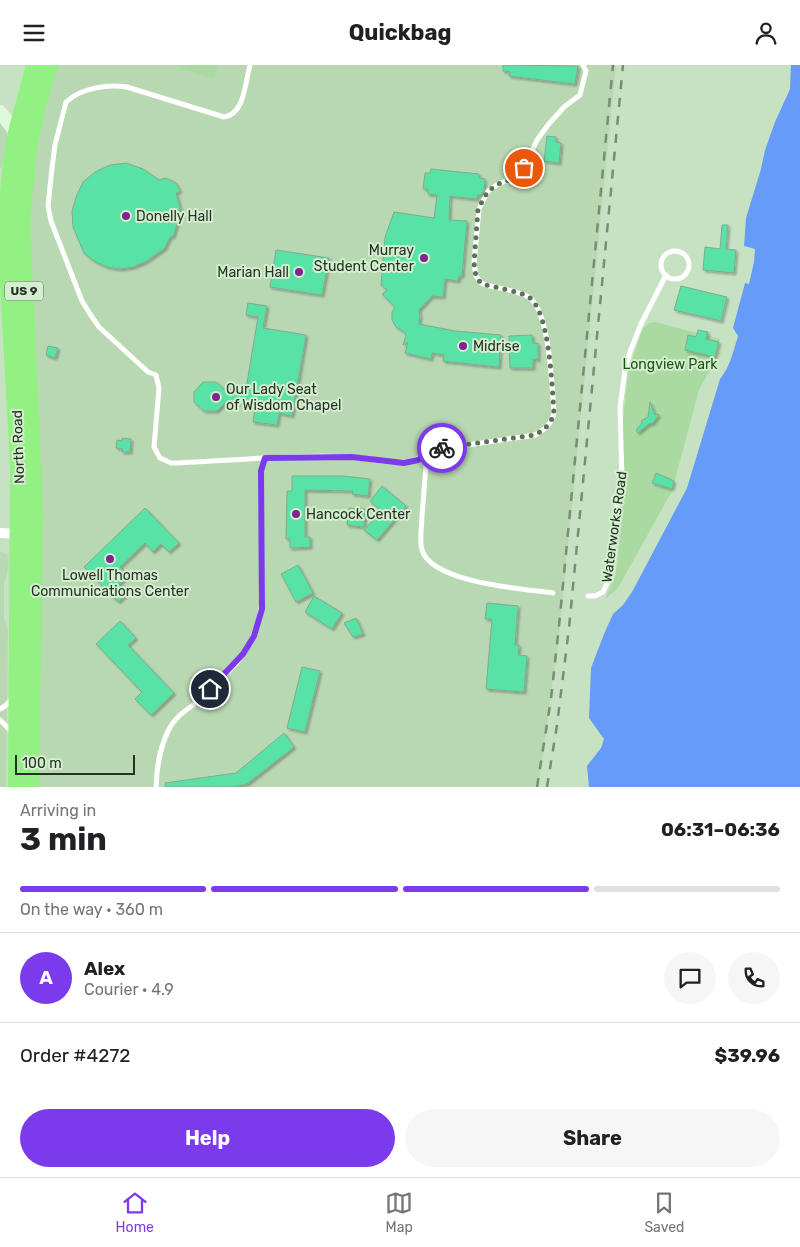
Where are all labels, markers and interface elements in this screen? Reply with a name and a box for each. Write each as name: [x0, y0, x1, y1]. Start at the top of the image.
icon: menu: [20, 19, 48, 47]
text: Quickbag: [349, 19, 451, 46]
icon: person: [752, 19, 780, 47]
pin: [503, 147, 545, 189]
icon: bag: [510, 154, 538, 182]
place label: Donelly Hall: [136, 208, 212, 225]
marker: Donelly Hall: [120, 210, 132, 222]
place label: Murray Student Center: [314, 242, 415, 275]
marker: Murray Student Center: [418, 252, 430, 264]
place label: Marian Hall: [217, 264, 289, 281]
marker: Marian Hall: [293, 266, 305, 278]
road number: US 9: [5, 282, 43, 301]
place label: Midrise: [473, 338, 520, 355]
marker: Midrise: [457, 340, 469, 352]
park label: Longview Park: [623, 356, 718, 373]
place label: Our Lady Seat of Wisdom Chapel: [226, 381, 341, 414]
marker: Our Lady Seat of Wisdom Chapel: [210, 391, 222, 403]
street label: North Road: [9, 410, 28, 484]
courier: [417, 423, 467, 473]
icon: bike: [428, 434, 456, 462]
street label: Waterworks Road: [598, 470, 631, 584]
place label: Hancock Center: [306, 506, 411, 523]
marker: Hancock Center: [290, 508, 302, 520]
marker: Lowell Thomas Communications Center: [104, 553, 116, 565]
place label: Lowell Thomas Communications Center: [31, 567, 190, 600]
pin: [189, 668, 231, 710]
icon: home: [196, 675, 224, 703]
scale bar: [15, 752, 135, 775]
text: 100 m: [22, 755, 62, 772]
text: Arriving in: [20, 801, 96, 820]
text: 06:31–06:36: [661, 818, 780, 841]
text: 3 min: [20, 820, 107, 858]
text: On the way · 360 m: [20, 900, 163, 919]
button: chat: [664, 952, 716, 1004]
button: phone: [728, 952, 780, 1004]
text: Alex: [84, 957, 125, 980]
text: A: [39, 966, 53, 989]
text: Courier · 4.9: [84, 980, 174, 999]
text: Order #4272: [20, 1044, 130, 1067]
text: $39.96: [714, 1044, 780, 1067]
button: Help: [20, 1109, 395, 1167]
button: Share: [405, 1109, 780, 1167]
tab: Home: [116, 1189, 154, 1236]
tab: Map: [385, 1189, 413, 1236]
tab: Saved: [644, 1189, 684, 1236]

